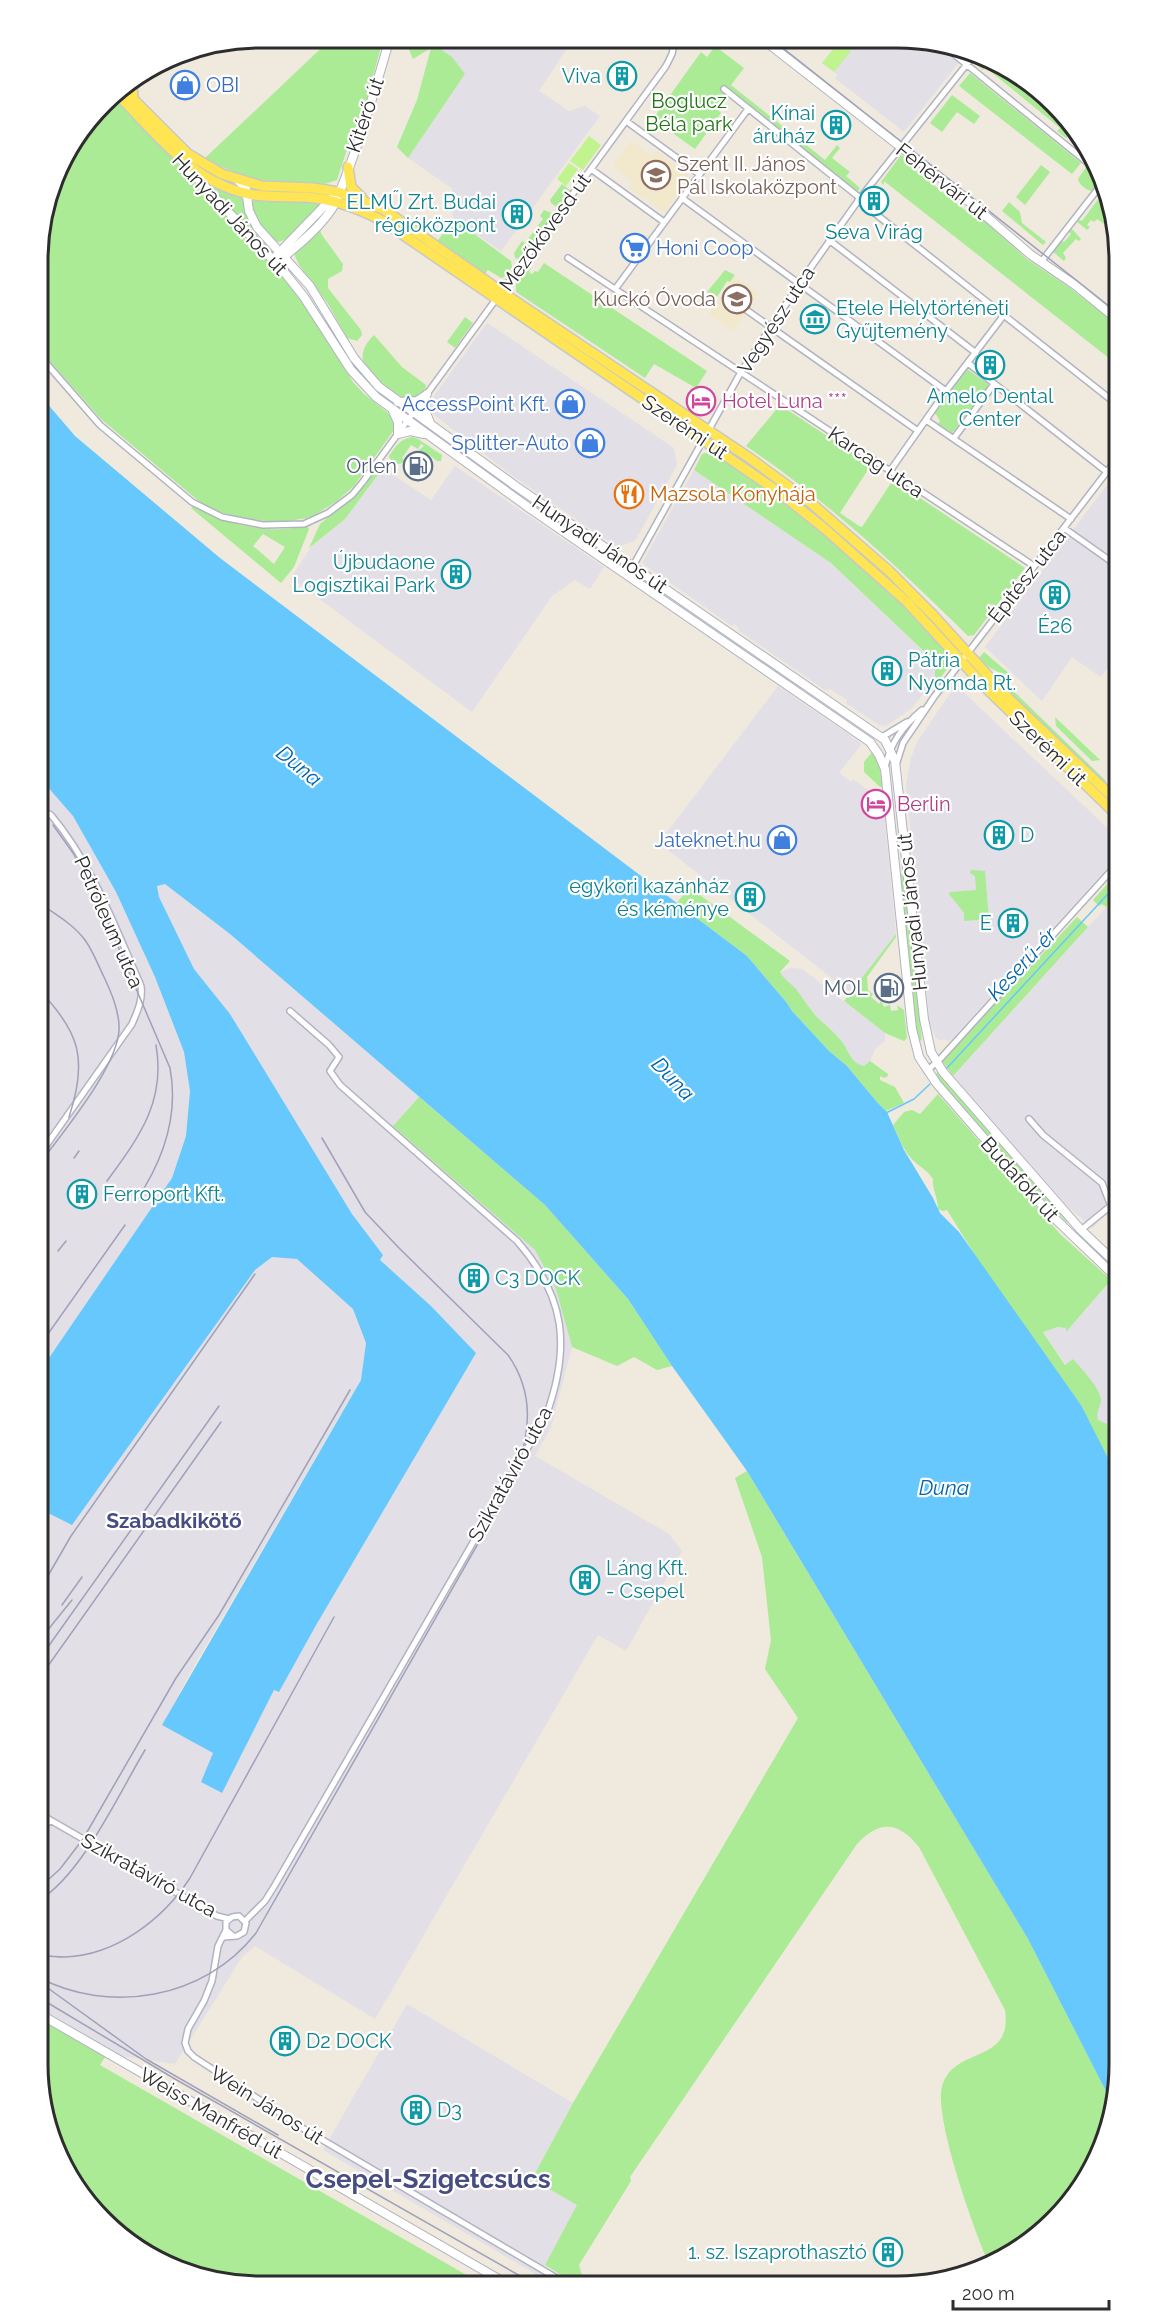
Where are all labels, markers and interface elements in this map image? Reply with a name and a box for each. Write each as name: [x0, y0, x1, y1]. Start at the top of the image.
building icon: Viva: [606, 60, 638, 92]
place label: Viva: [562, 64, 601, 88]
shop icon: OBI: [169, 69, 201, 101]
place label: OBI: [206, 73, 239, 97]
street label: Kitérő út: [341, 74, 389, 156]
park label: Boglucz Béla park: [645, 89, 733, 136]
place label: Kínai áruház: [753, 101, 815, 148]
building icon: Kínai áruház: [820, 109, 852, 141]
street label: Fehérvári út: [891, 138, 993, 224]
street label: Hunyadi János út: [167, 148, 293, 280]
place label: Szent II. János Pál Iskolaközpont: [677, 152, 837, 199]
school or university icon: Szent II. János Pál Iskolaközpont: [640, 159, 672, 191]
street label: Mezőkövesd út: [494, 168, 596, 296]
building icon: Seva Virág: [858, 185, 890, 217]
place label: ELMŰ Zrt. Budai régióközpont: [347, 190, 496, 237]
building icon: ELMŰ Zrt. Budai régióközpont: [501, 198, 533, 230]
place label: Seva Virág: [825, 220, 923, 244]
supermarket icon: Honi Coop: [619, 232, 651, 264]
place label: Honi Coop: [656, 236, 753, 260]
street label: Vegyész utca: [732, 262, 820, 378]
school or university icon: Kuckó Óvoda: [721, 283, 753, 315]
place label: Kuckó Óvoda: [593, 287, 716, 311]
place label: Etele Helytörténeti Gyűjtemény: [836, 296, 1009, 343]
museum icon: Etele Helytörténeti Gyűjtemény: [799, 303, 831, 335]
building icon: Amelo Dental Center: [974, 349, 1006, 381]
place label: Amelo Dental Center: [927, 384, 1054, 431]
hotel icon: Hotel Luna ***: [685, 385, 717, 417]
shop icon: AccessPoint Kft.: [554, 388, 586, 420]
place label: Hotel Luna ***: [722, 389, 847, 413]
street label: Szerémi út: [638, 390, 733, 465]
place label: AccessPoint Kft.: [401, 392, 549, 416]
street label: Karcag utca: [824, 421, 928, 503]
shop icon: Splitter-Auto: [574, 427, 606, 459]
place label: Splitter-Auto: [452, 431, 569, 455]
fuel station icon: Orlen: [402, 450, 434, 482]
place label: Orlen: [346, 454, 397, 478]
restaurant icon: Mazsola Konyhája: [613, 478, 645, 510]
place label: Mazsola Konyhája: [650, 482, 816, 506]
street label: Hunyadi János út: [528, 490, 673, 598]
street label: Építész utca: [983, 525, 1071, 627]
place label: Újbudaone Logisztikai Park: [293, 550, 435, 597]
building icon: Újbudaone Logisztikai Park: [440, 558, 472, 590]
building icon: É26: [1039, 579, 1071, 611]
place label: É26: [1038, 614, 1072, 638]
place label: Pátria Nyomda Rt.: [908, 648, 1016, 695]
building icon: Pátria Nyomda Rt.: [871, 655, 903, 687]
street label: Szerémi út: [1004, 705, 1092, 791]
water label: Duna: [272, 740, 327, 791]
hotel icon: Berlin: [860, 788, 892, 820]
place label: Berlin: [897, 792, 951, 816]
building icon: D: [983, 819, 1015, 851]
place label: D: [1020, 823, 1034, 847]
shop icon: Jateknet.hu: [766, 824, 798, 856]
place label: Jateknet.hu: [655, 828, 761, 852]
street label: Hunyadi János út: [892, 832, 932, 992]
street label: Petróleum utca: [69, 852, 149, 992]
place label: egykori kazánház és kéménye: [569, 874, 729, 921]
building icon: egykori kazánház és kéménye: [734, 881, 766, 913]
building icon: E: [997, 907, 1029, 939]
place label: E: [980, 911, 992, 935]
water label: Keserű-ér: [982, 921, 1062, 1005]
fuel station icon: MOL: [873, 972, 905, 1004]
place label: MOL: [824, 976, 868, 1000]
water label: Duna: [647, 1052, 700, 1106]
street label: Budafoki út: [976, 1132, 1064, 1226]
building icon: Ferroport Kft.: [66, 1178, 98, 1210]
place label: Ferroport Kft.: [103, 1182, 224, 1206]
building icon: C3 DOCK: [458, 1262, 490, 1294]
place label: C3 DOCK: [495, 1266, 581, 1290]
street label: Szikratávíró utca: [463, 1402, 557, 1546]
water label: Duna: [919, 1475, 969, 1500]
district label: Szabadkikötő: [106, 1508, 242, 1533]
place label: Láng Kft. - Csepel: [606, 1556, 687, 1603]
building icon: Láng Kft. - Csepel: [569, 1564, 601, 1596]
street label: Szikratávíró utca: [77, 1828, 221, 1922]
building icon: D2 DOCK: [269, 2025, 301, 2057]
place label: D2 DOCK: [306, 2029, 392, 2053]
street label: Wein János út: [206, 2061, 328, 2150]
street label: Weiss Manfréd út: [135, 2062, 287, 2164]
building icon: D3: [400, 2094, 432, 2126]
place label: D3: [437, 2098, 462, 2122]
district label: Csepel-Szigetcsúcs: [305, 2164, 551, 2194]
building icon: 1. sz. Iszaprothasztó: [872, 2236, 904, 2268]
place label: 1. sz. Iszaprothasztó: [688, 2240, 867, 2264]
scale bar: [953, 2273, 1109, 2311]
text: 200 m: [962, 2283, 1015, 2304]

